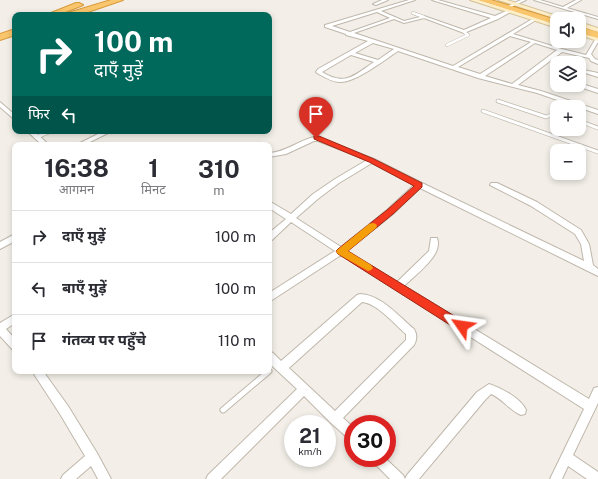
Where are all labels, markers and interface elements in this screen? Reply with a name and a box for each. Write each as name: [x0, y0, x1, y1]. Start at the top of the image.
map controls: [550, 12, 586, 180]
button: sound: [550, 12, 586, 48]
text: 100 m: [94, 25, 173, 58]
icon: right: [28, 28, 80, 80]
button: layers: [550, 56, 586, 92]
text: दाएँ मुड़ें: [94, 59, 143, 80]
pin: [299, 97, 333, 138]
button: +: [550, 100, 586, 136]
icon: arrive: [305, 103, 327, 125]
icon: left: [58, 104, 80, 126]
text: फिर: [28, 105, 50, 122]
button: −: [550, 144, 586, 180]
text: 16:38: [44, 154, 109, 182]
text: 1: [148, 154, 159, 182]
text: 310: [198, 155, 240, 183]
text: आगमन: [59, 182, 94, 197]
text: मिनट: [141, 182, 166, 197]
text: m: [213, 183, 225, 198]
icon: right: [28, 226, 50, 248]
text: दाएँ मुड़ें: [62, 227, 106, 244]
text: 100 m: [215, 228, 256, 245]
icon: left: [28, 278, 50, 300]
text: बाएँ मुड़ें: [62, 279, 107, 296]
text: 100 m: [215, 280, 256, 297]
position arrow: [441, 305, 483, 347]
icon: arrive: [28, 330, 50, 352]
text: गंतव्य पर पहुँचे: [62, 331, 146, 348]
text: 110 m: [218, 332, 256, 349]
speed limit sign: 30: [344, 415, 396, 467]
text: 21: [299, 424, 321, 448]
text: km/h: [298, 445, 322, 457]

